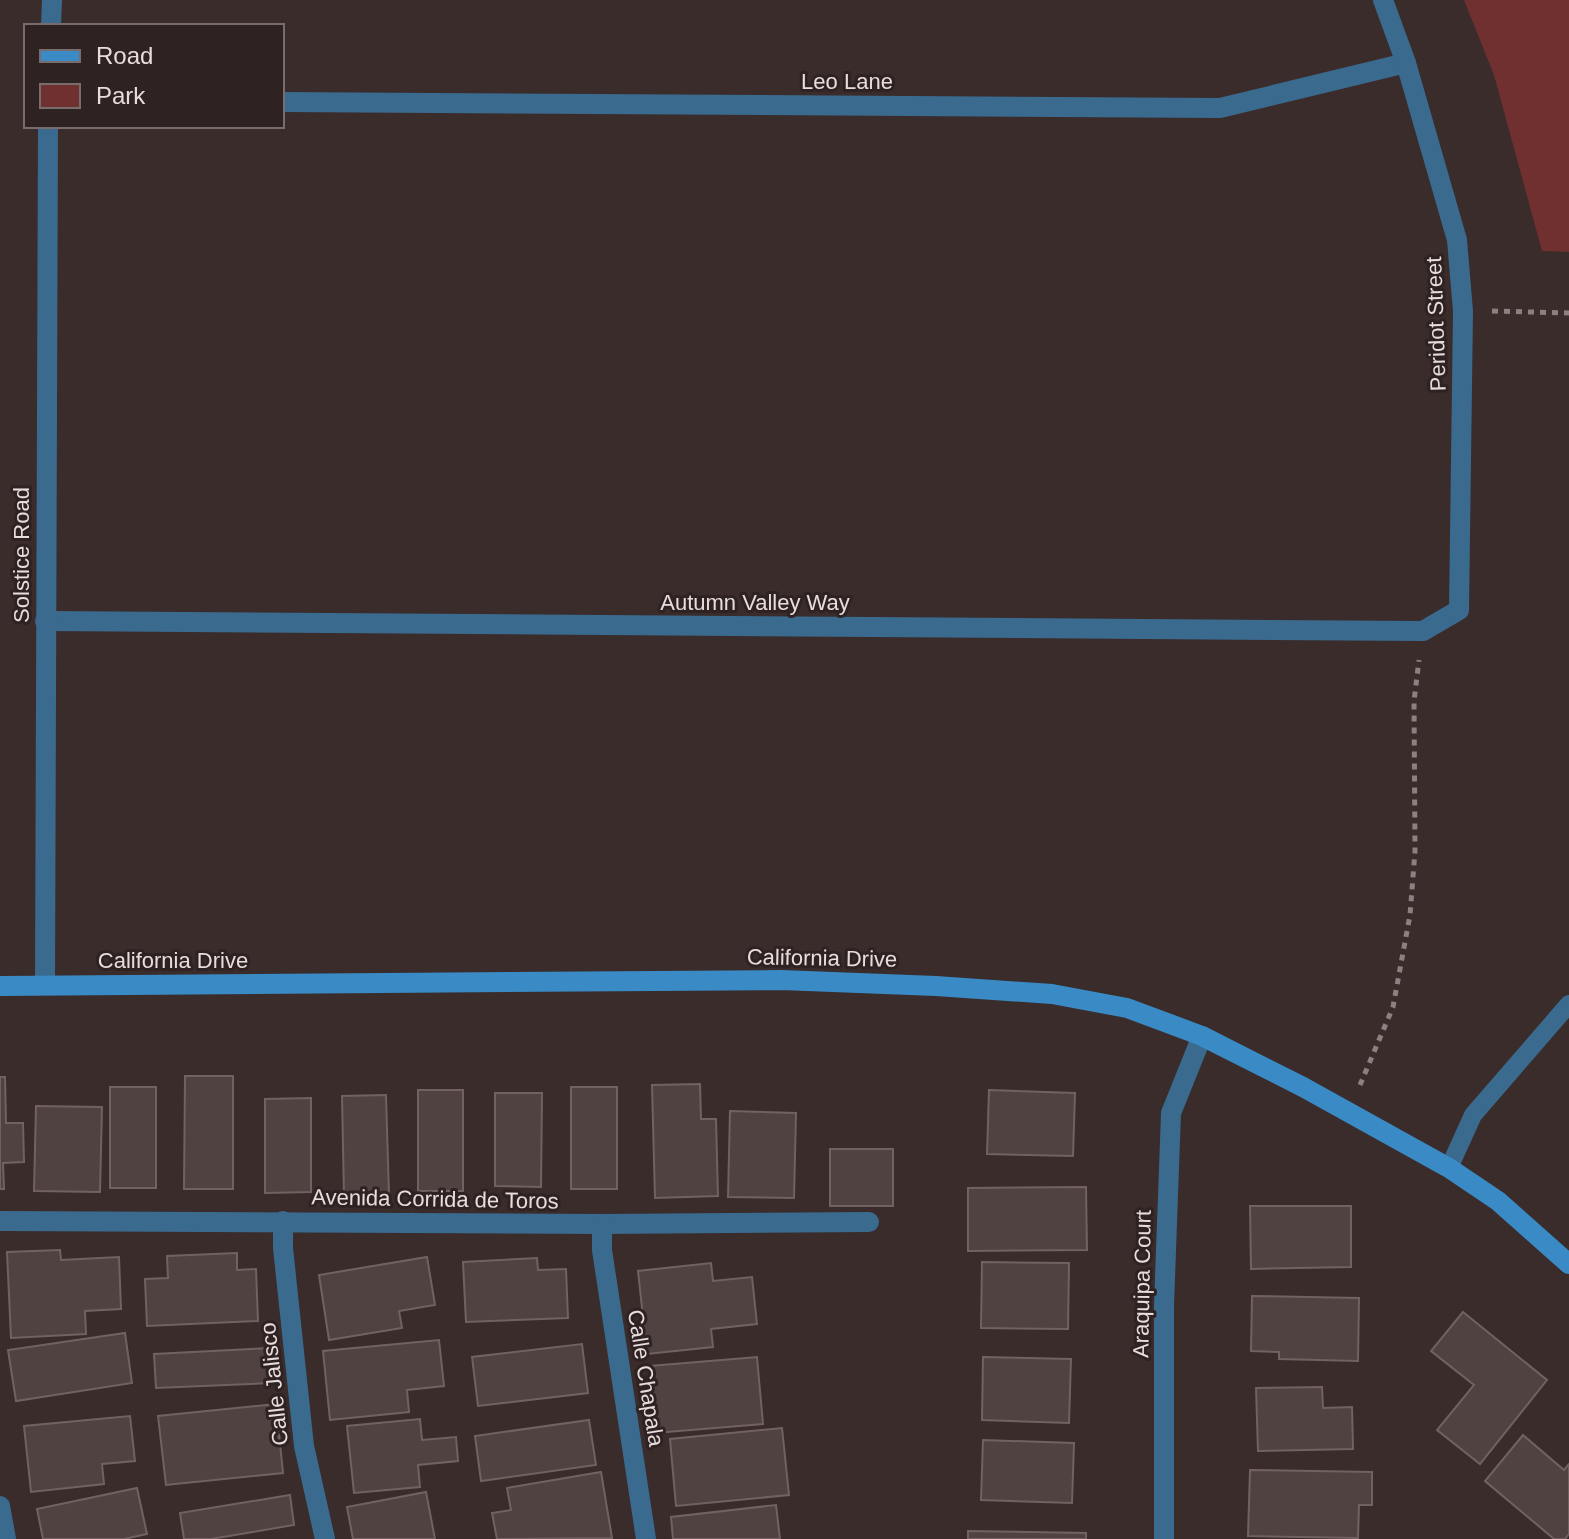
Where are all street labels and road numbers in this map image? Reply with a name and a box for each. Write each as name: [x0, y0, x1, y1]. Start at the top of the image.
street label: Leo Lane: [801, 69, 893, 94]
street label: Peridot Street: [1421, 256, 1451, 392]
street label: Solstice Road: [9, 487, 34, 623]
street label: Autumn Valley Way: [660, 590, 850, 615]
street label: California Drive: [747, 944, 897, 972]
street label: California Drive: [98, 948, 248, 973]
street label: Avenida Corrida de Toros: [311, 1184, 559, 1214]
street label: Araquipa Court: [1128, 1210, 1156, 1358]
street label: Calle Chapala: [623, 1308, 669, 1449]
street label: Calle Jalisco: [255, 1321, 293, 1447]

